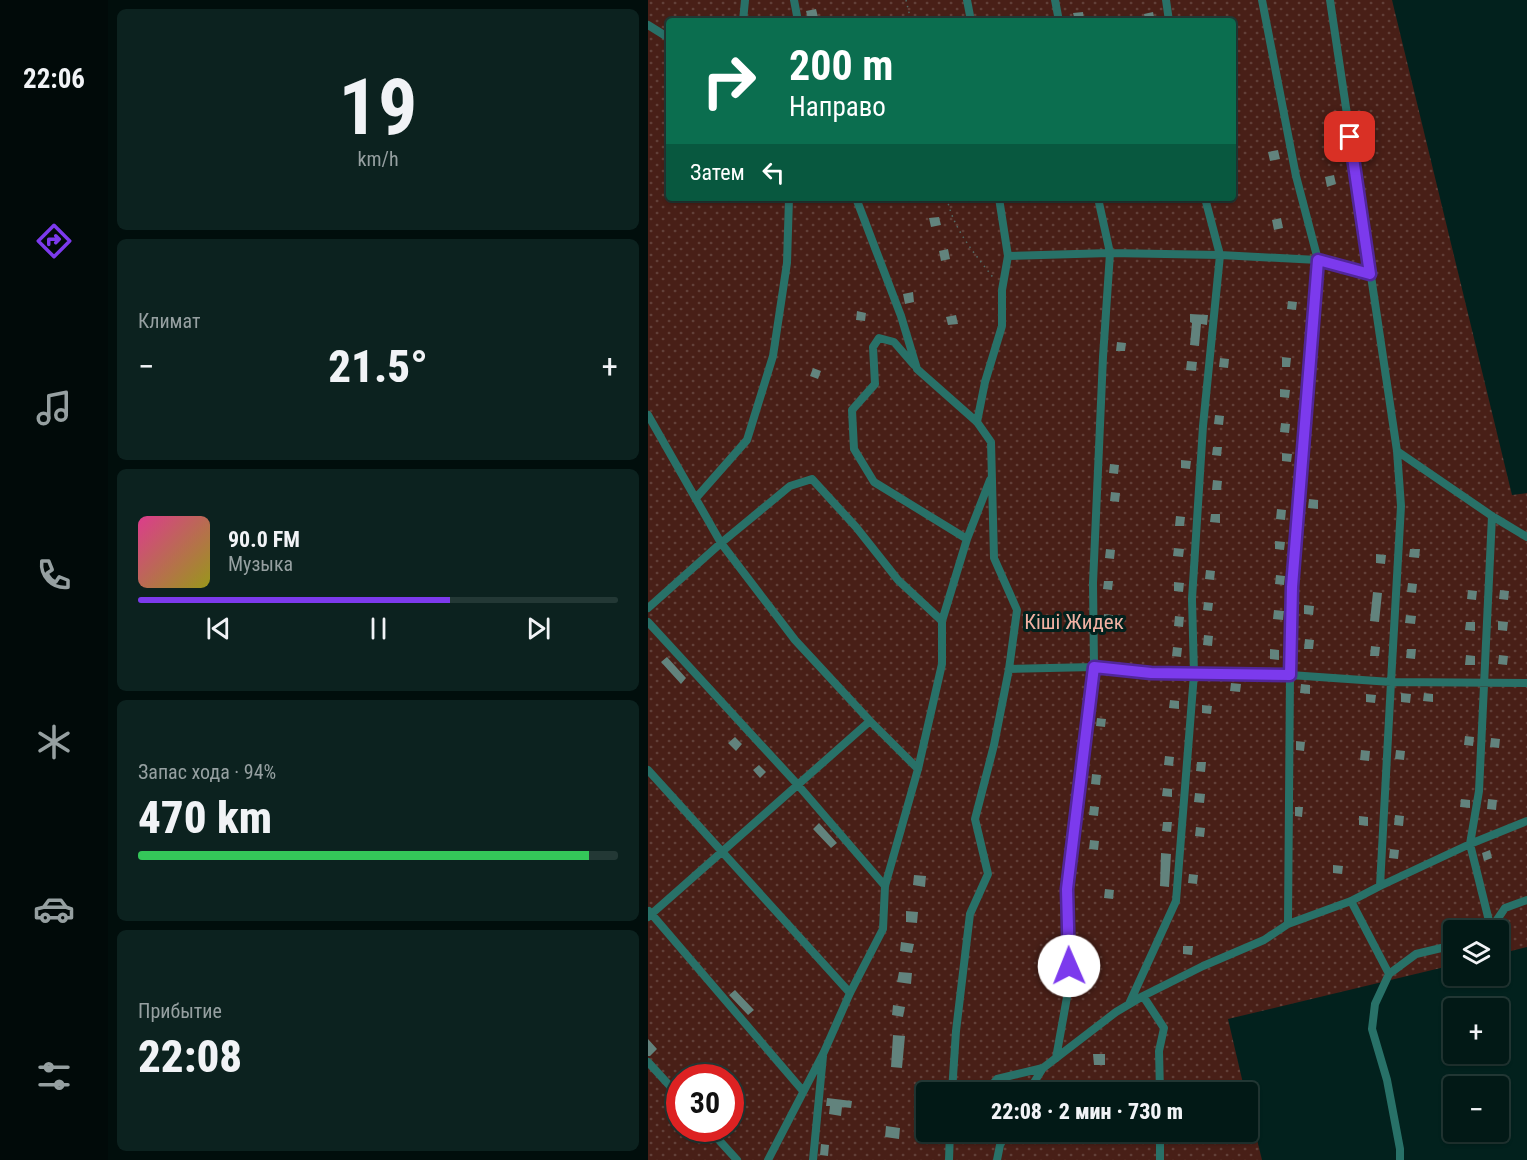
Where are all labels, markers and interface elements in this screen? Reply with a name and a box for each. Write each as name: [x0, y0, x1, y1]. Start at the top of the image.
text: 200 m: [789, 41, 894, 90]
icon: right: [690, 42, 768, 120]
text: 19: [339, 62, 417, 153]
text: 22:06: [23, 63, 85, 95]
text: Направо: [789, 91, 886, 123]
pin: [1324, 111, 1375, 162]
icon: arrive: [1333, 120, 1366, 153]
text: km/h: [357, 147, 399, 171]
icon: left: [757, 156, 790, 189]
text: Затем: [690, 160, 745, 185]
icon: directions: [33, 220, 75, 262]
text: Климат: [138, 309, 200, 333]
text: 21.5°: [328, 340, 428, 393]
text: −: [138, 347, 155, 386]
text: +: [602, 347, 618, 386]
icon: music: [33, 387, 75, 429]
text: 90.0 FM: [228, 527, 300, 552]
text: Музыка: [228, 552, 293, 576]
icon: phone: [33, 554, 75, 596]
park label: Кіші Жидек: [1024, 610, 1124, 634]
icon: previous: [202, 612, 235, 645]
icon: pause: [362, 612, 395, 645]
icon: next: [522, 612, 555, 645]
icon: climate: [33, 721, 75, 763]
text: Запас хода · 94%: [138, 760, 276, 784]
text: 470 km: [138, 791, 272, 844]
icon: car: [33, 888, 75, 930]
map controls: [1443, 920, 1509, 1142]
button: layers: [1443, 920, 1509, 986]
position arrow: [1037, 934, 1101, 998]
button: +: [1443, 998, 1509, 1064]
text: Прибытие: [138, 999, 222, 1023]
text: 22:08: [138, 1030, 242, 1083]
icon: filters: [33, 1055, 75, 1097]
speed limit sign: 30: [666, 1064, 744, 1142]
button: −: [1443, 1076, 1509, 1142]
text: 22:08 · 2 мин · 730 m: [991, 1099, 1183, 1124]

